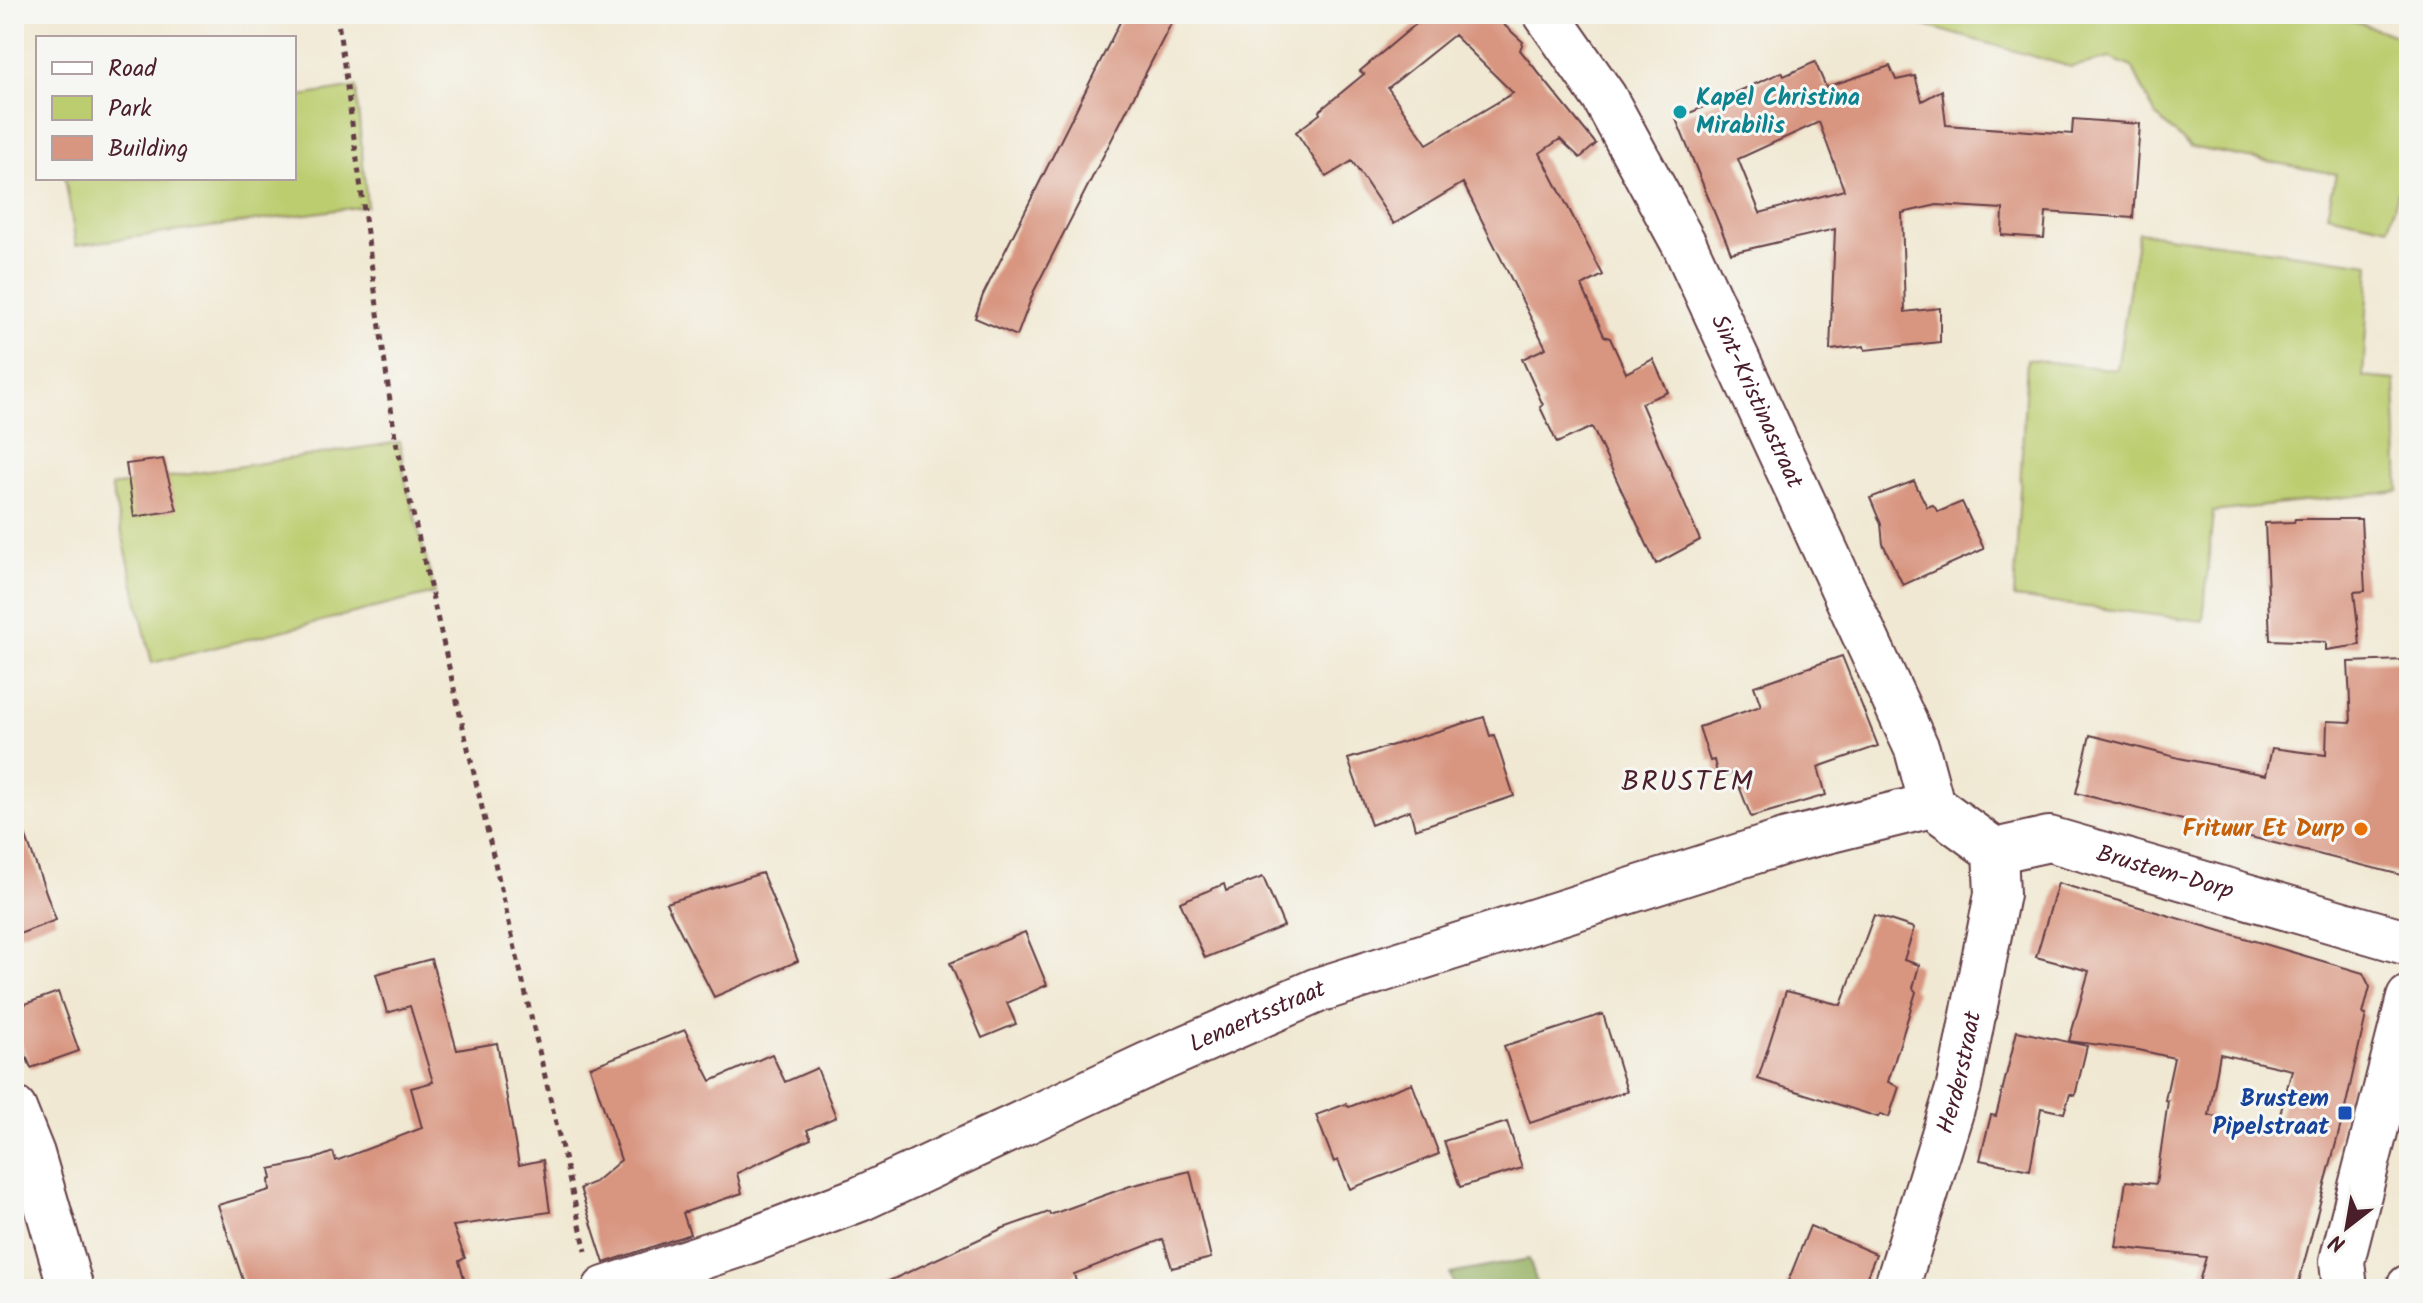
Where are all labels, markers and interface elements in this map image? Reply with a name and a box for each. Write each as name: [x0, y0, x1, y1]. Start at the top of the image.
legend: [36, 36, 296, 180]
text: Road: [108, 50, 157, 89]
place label: Kapel Christina Mirabilis: [1696, 79, 1860, 146]
text: Park: [108, 90, 152, 129]
marker: Kapel Christina Mirabilis: [1671, 103, 1689, 121]
text: Building: [108, 130, 188, 169]
street label: Sint-Kristinastraat: [1700, 308, 1814, 496]
district label: BRUSTEM: [1621, 760, 1755, 805]
place label: Frituur Et Durp: [2182, 810, 2345, 849]
marker: Frituur Et Durp: [2352, 820, 2370, 838]
street label: Brustem-Dorp: [2092, 834, 2239, 911]
street label: Lenaertsstraat: [1183, 969, 1331, 1064]
street label: Herderstraat: [1926, 1007, 1993, 1139]
place label: Brustem Pipelstraat: [2213, 1080, 2330, 1147]
marker: Brustem Pipelstraat: [2336, 1104, 2354, 1122]
north arrow: [2307, 1187, 2387, 1267]
text: N: [2323, 1223, 2353, 1261]

